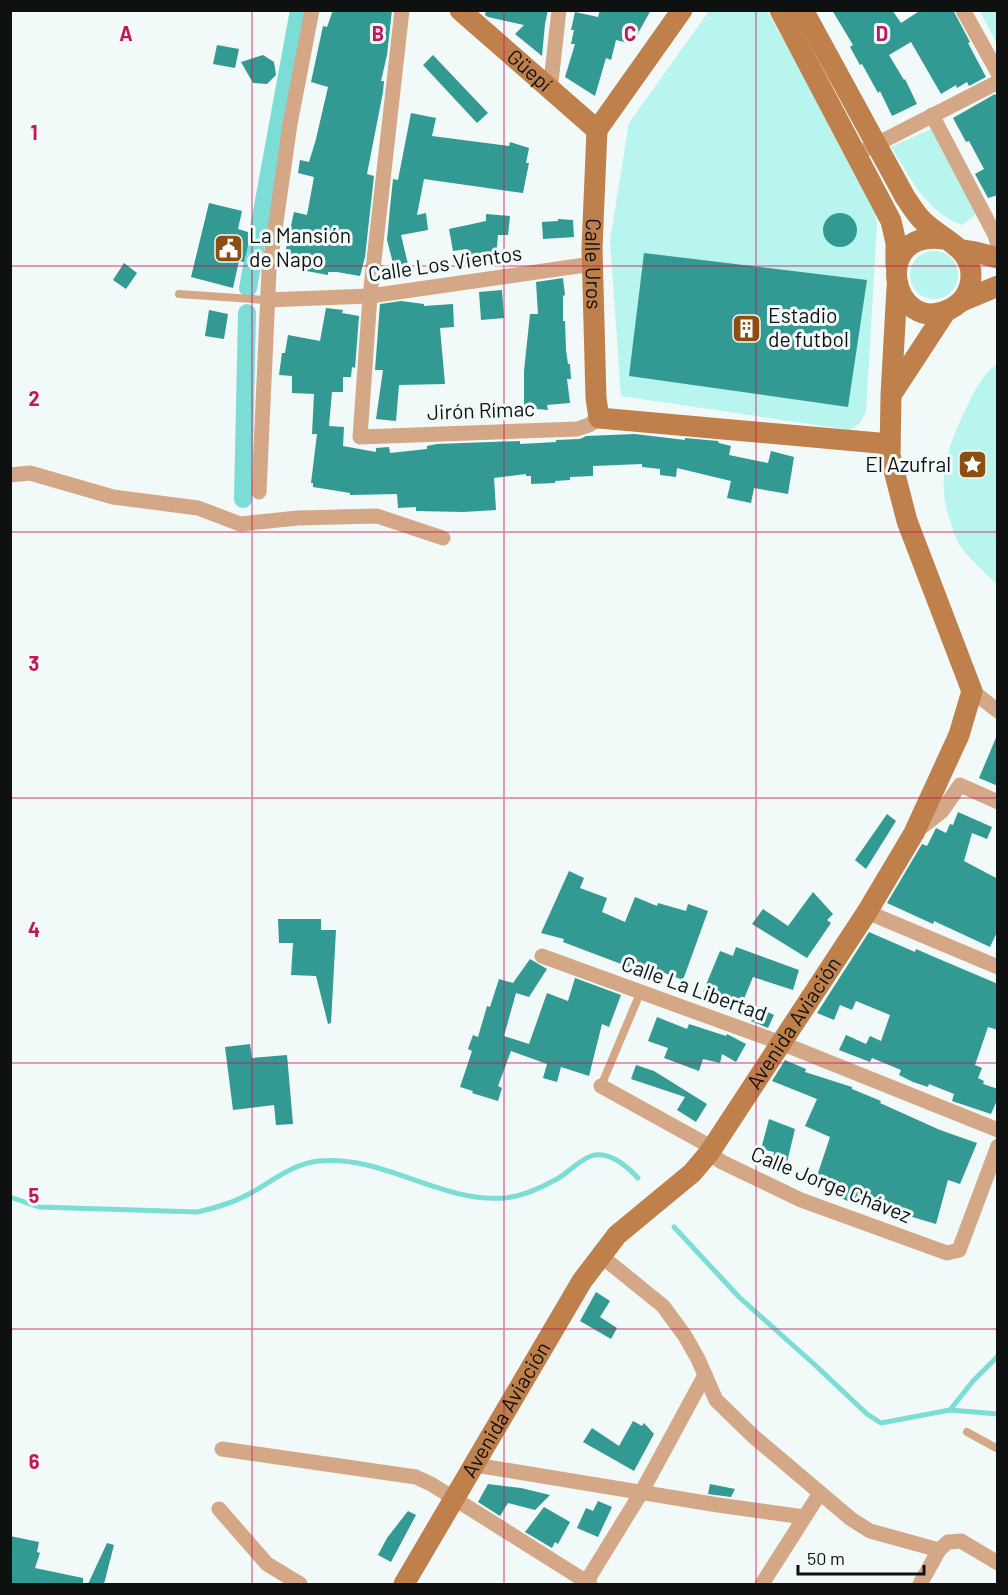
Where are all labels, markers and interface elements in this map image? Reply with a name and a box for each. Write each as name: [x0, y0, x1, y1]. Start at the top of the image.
text: A: [119, 21, 133, 45]
text: B: [372, 21, 384, 45]
text: C: [624, 21, 636, 45]
text: D: [876, 21, 888, 45]
street label: Güepí: [503, 43, 558, 96]
text: 1: [30, 120, 38, 144]
street label: Calle Uros: [581, 218, 608, 310]
place label: La Mansión de Napo: [249, 222, 351, 271]
public building icon: La Mansión de Napo: [212, 232, 244, 264]
street label: Calle Los Vientos: [366, 239, 523, 286]
place label: Estadio de futbol: [768, 302, 849, 351]
building icon: Estadio de futbol: [731, 312, 763, 344]
text: 2: [28, 386, 40, 410]
street label: Jirón Rímac: [426, 395, 535, 424]
place icon: El Azufral: [956, 449, 988, 481]
place label: El Azufral: [865, 451, 951, 476]
text: 3: [29, 651, 39, 675]
text: 4: [28, 917, 40, 941]
street label: Calle La Libertad: [618, 950, 771, 1025]
street label: Avenida Aviación: [740, 951, 845, 1093]
street label: Calle Jorge Chávez: [748, 1140, 915, 1227]
text: 5: [29, 1183, 40, 1207]
street label: Avenida Aviación: [455, 1337, 555, 1481]
text: 6: [29, 1449, 40, 1473]
scale bar: [798, 1538, 924, 1576]
text: 50 m: [807, 1547, 845, 1569]

